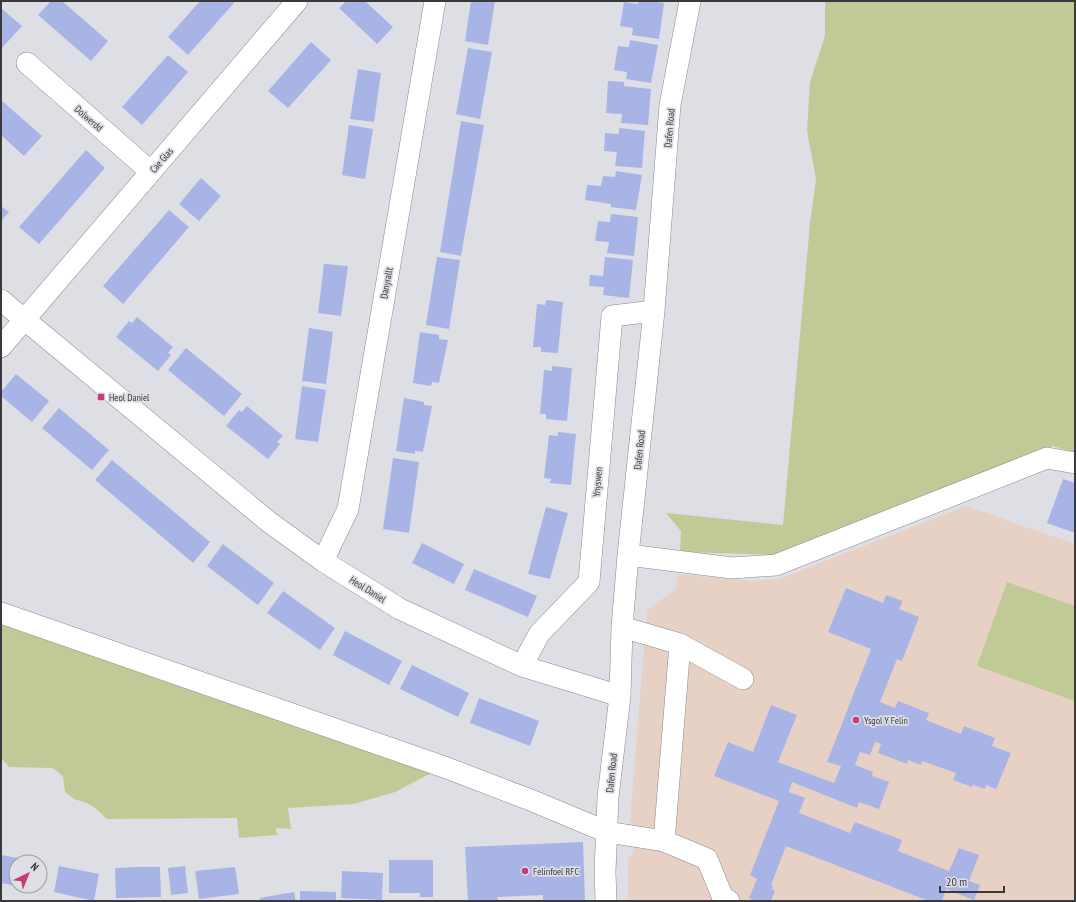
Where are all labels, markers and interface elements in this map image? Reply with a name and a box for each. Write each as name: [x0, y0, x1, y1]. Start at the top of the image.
street label: Dolwerdd: [72, 103, 105, 134]
street label: Dafen Road: [661, 108, 678, 148]
street label: Cae Glas: [147, 145, 176, 176]
street label: Danyrallt: [377, 266, 396, 300]
place label: Heol Daniel: [109, 391, 150, 404]
marker: Heol Daniel: [96, 392, 106, 402]
street label: Dafen Road: [631, 430, 648, 470]
street label: Ynyswen: [590, 467, 605, 497]
street label: Heol Daniel: [347, 573, 389, 606]
place label: Ysgol Y Felin: [864, 714, 908, 727]
marker: Ysgol Y Felin: [851, 715, 861, 725]
street label: Dafen Road: [603, 753, 620, 793]
north arrow: [8, 854, 48, 894]
text: N: [28, 860, 42, 874]
place label: Felinfoel RFC: [533, 865, 579, 878]
marker: Felinfoel RFC: [520, 866, 530, 876]
scale bar: [940, 868, 1004, 894]
text: 20 m: [946, 874, 967, 889]

